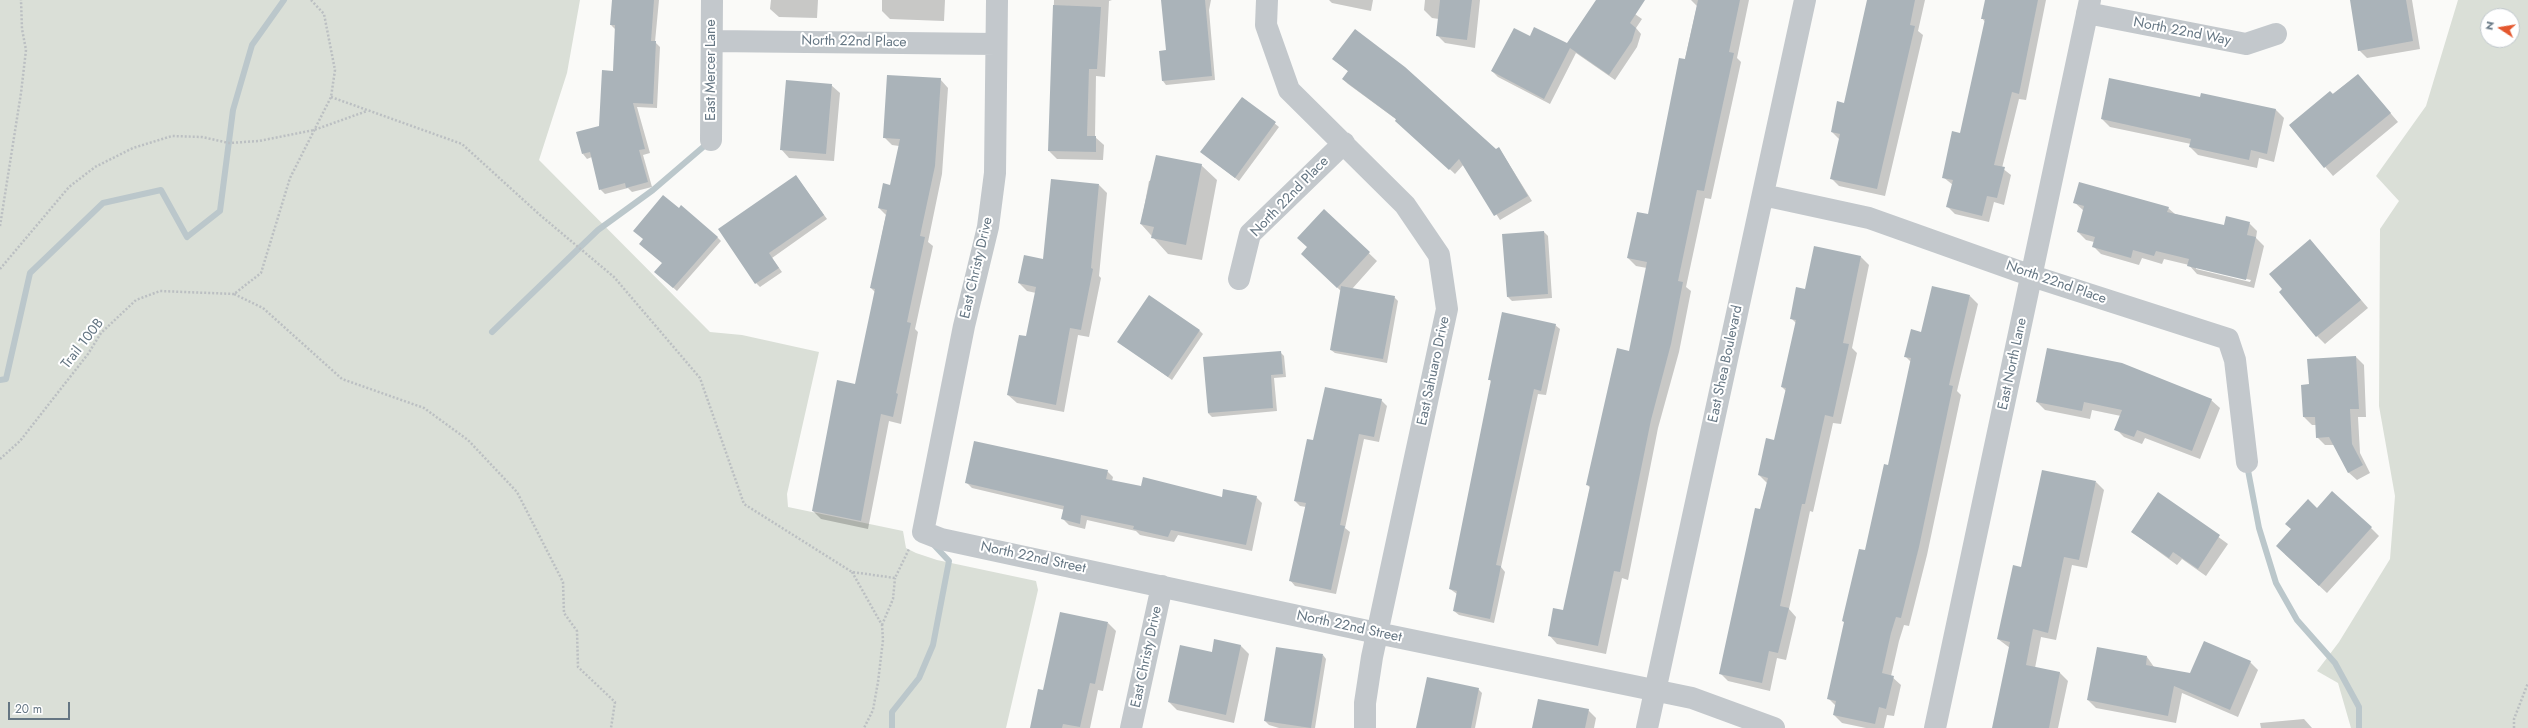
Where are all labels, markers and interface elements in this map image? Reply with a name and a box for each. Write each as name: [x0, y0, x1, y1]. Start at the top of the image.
north arrow: [2480, 8, 2520, 48]
street label: North 22nd Way: [2132, 14, 2232, 50]
street label: East Mercer Lane: [704, 19, 720, 121]
text: N: [2481, 20, 2498, 32]
street label: North 22nd Place: [801, 33, 907, 51]
street label: North 22nd Place: [1247, 153, 1333, 241]
street label: East Christy Drive: [957, 216, 997, 320]
street label: North 22nd Place: [2004, 258, 2108, 308]
street label: East Shea Boulevard: [1705, 304, 1747, 424]
street label: East Sahuaro Drive: [1414, 315, 1454, 427]
street label: Trail 100B: [58, 316, 108, 372]
street label: East North Lane: [1995, 317, 2031, 411]
street label: North 22nd Street: [979, 539, 1087, 577]
street label: East Christy Drive: [1128, 605, 1166, 709]
street label: North 22nd Street: [1295, 608, 1403, 646]
scale bar: [10, 694, 72, 720]
text: 20 m: [15, 700, 42, 718]

